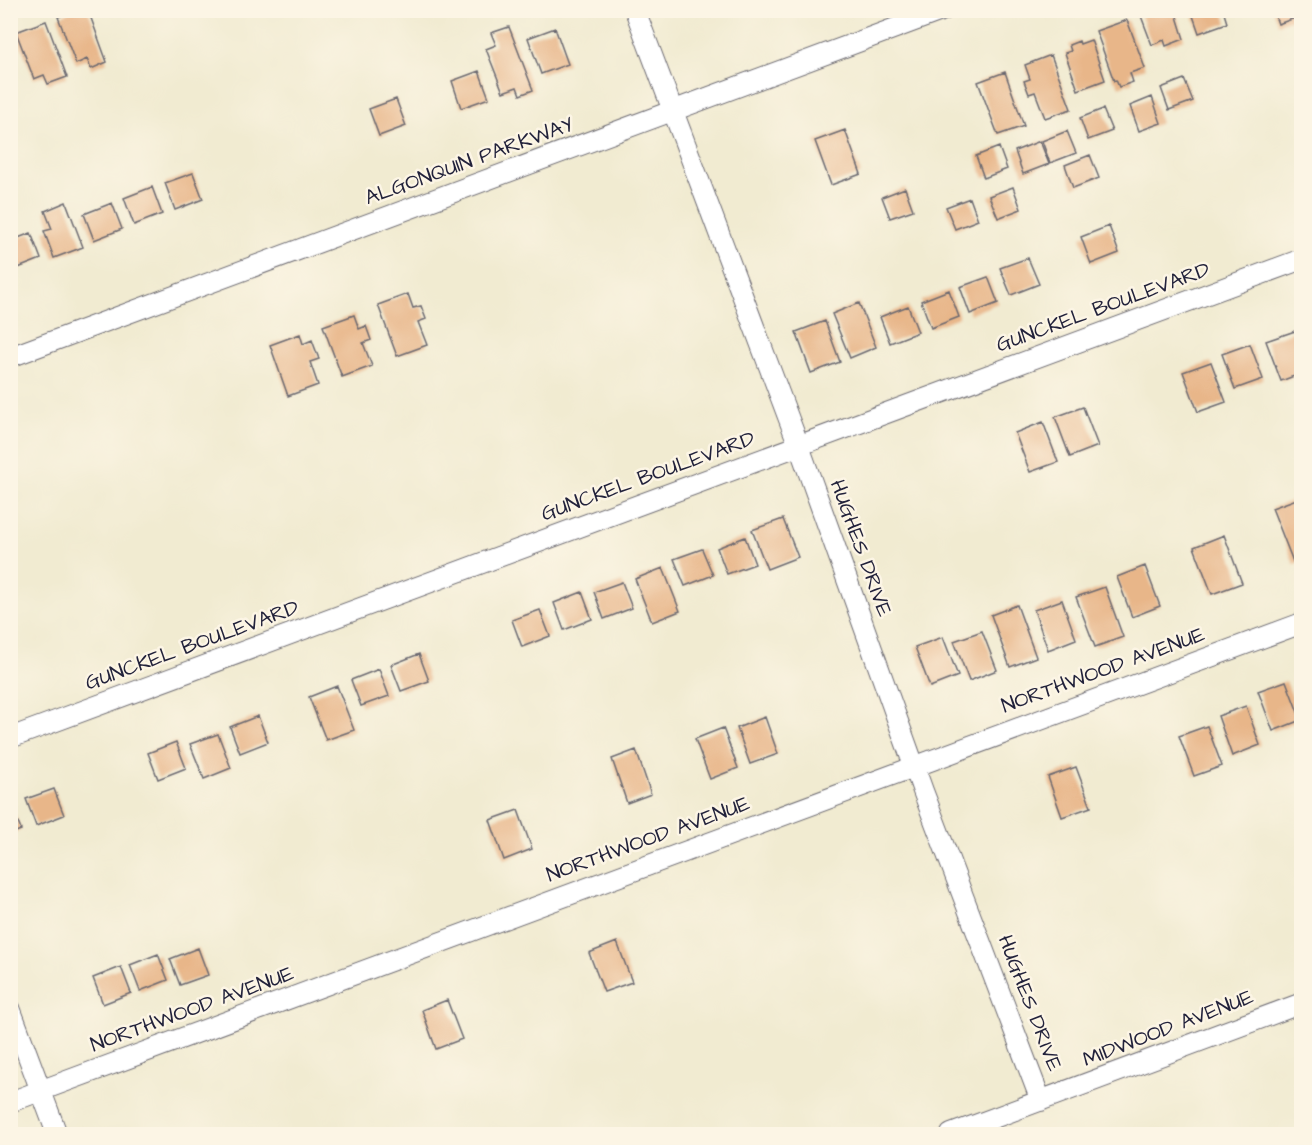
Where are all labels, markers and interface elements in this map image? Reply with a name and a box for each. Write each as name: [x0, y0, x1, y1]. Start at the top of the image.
street label: ALGONQUIN PARKWAY: [361, 110, 577, 212]
street label: GUNCKEL BOULEVARD: [992, 255, 1214, 359]
street label: GUNCKEL BOULEVARD: [537, 424, 759, 528]
street label: HUGHES DRIVE: [823, 476, 899, 621]
street label: GUNCKEL BOULEVARD: [81, 593, 303, 697]
street label: NORTHWOOD AVENUE: [997, 620, 1209, 720]
street label: NORTHWOOD AVENUE: [542, 789, 754, 889]
street label: HUGHES DRIVE: [991, 931, 1069, 1076]
street label: NORTHWOOD AVENUE: [86, 959, 298, 1059]
street label: MIDWOOD AVENUE: [1079, 982, 1258, 1074]

